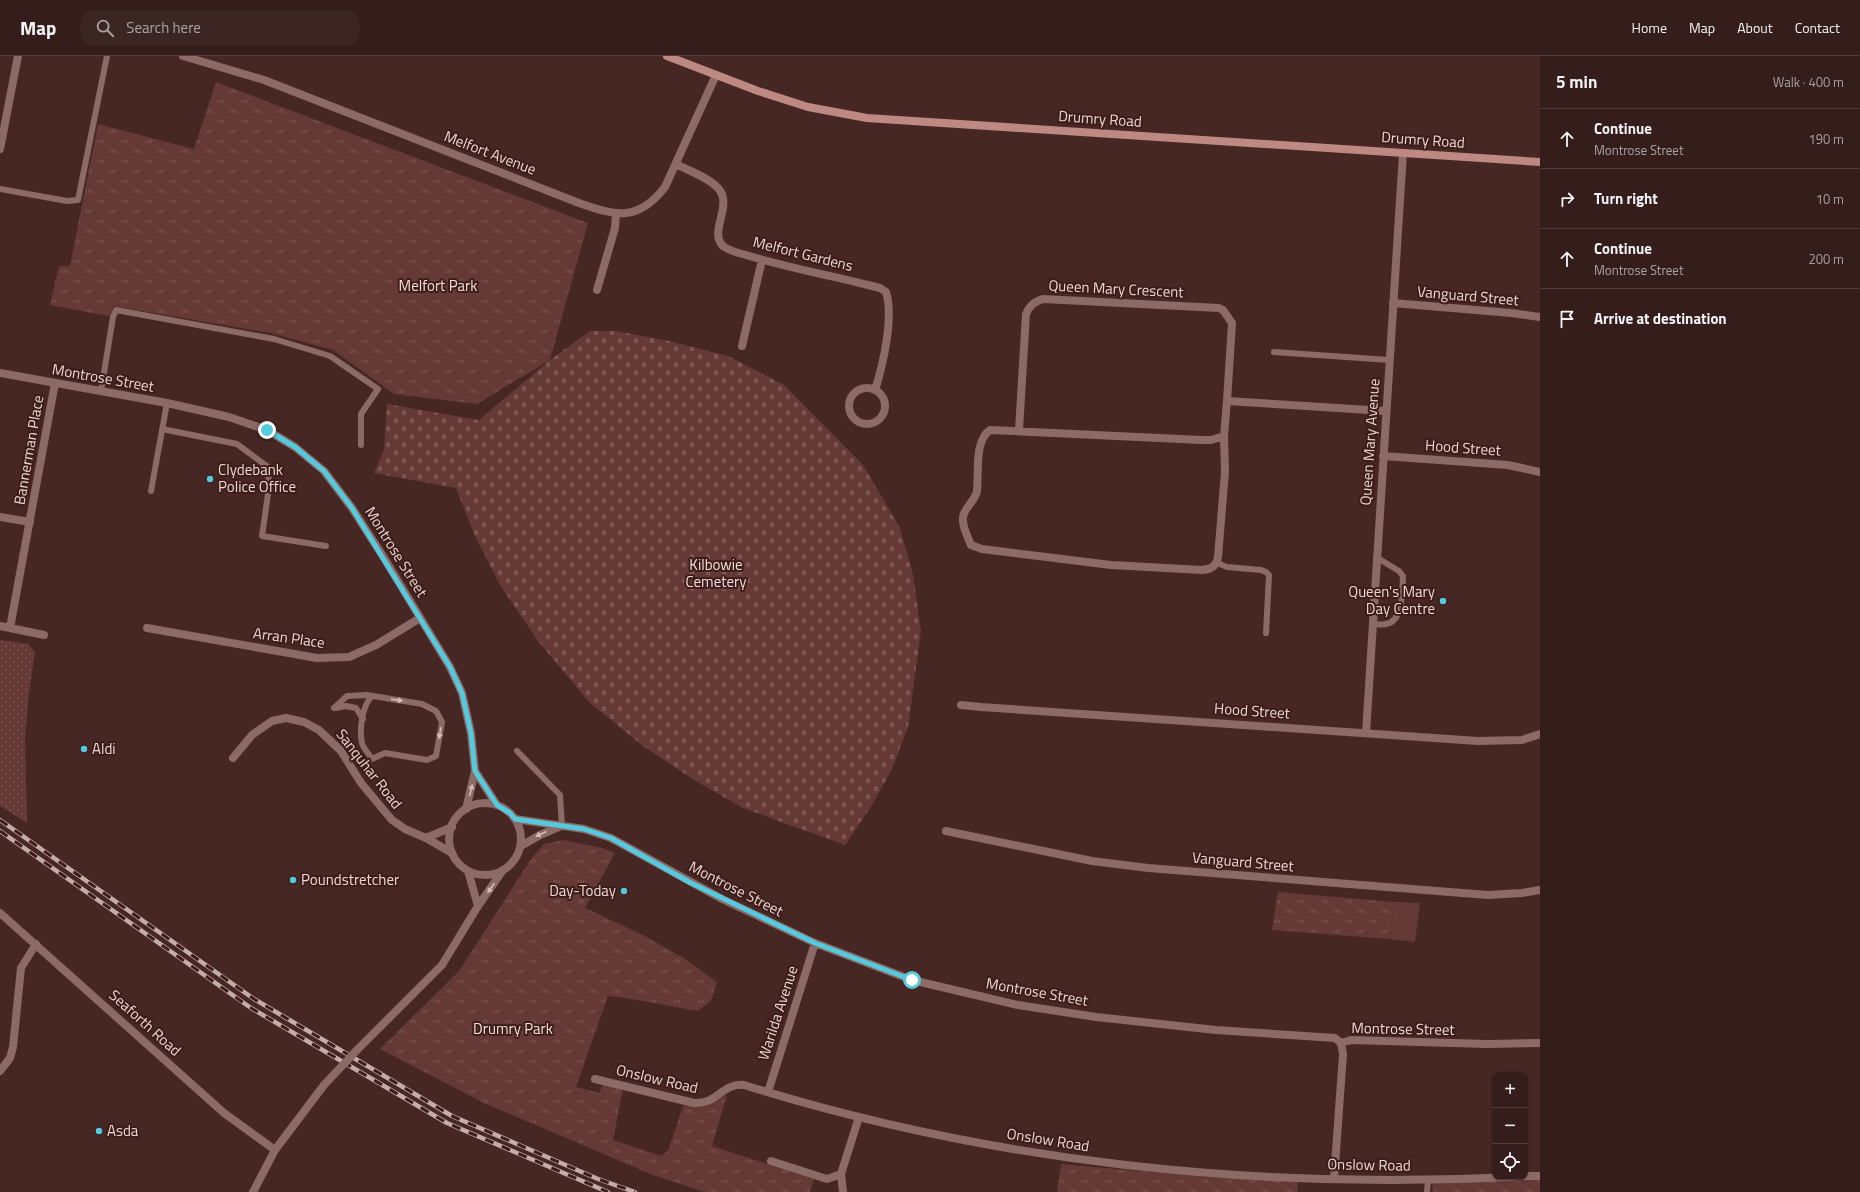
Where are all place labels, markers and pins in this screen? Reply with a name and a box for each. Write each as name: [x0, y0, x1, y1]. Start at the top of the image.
place label: Clydebank Police Office: [218, 458, 296, 498]
marker: Clydebank Police Office: [205, 474, 215, 484]
place label: Queen's Mary Day Centre: [1348, 580, 1435, 620]
marker: Queen's Mary Day Centre: [1438, 596, 1448, 606]
place label: Aldi: [92, 737, 116, 760]
marker: Aldi: [79, 744, 89, 754]
place label: Poundstretcher: [301, 868, 399, 891]
marker: Poundstretcher: [288, 875, 298, 885]
place label: Day-Today: [549, 879, 616, 902]
marker: Day-Today: [619, 886, 629, 896]
place label: Asda: [107, 1119, 139, 1142]
marker: Asda: [94, 1126, 104, 1136]

